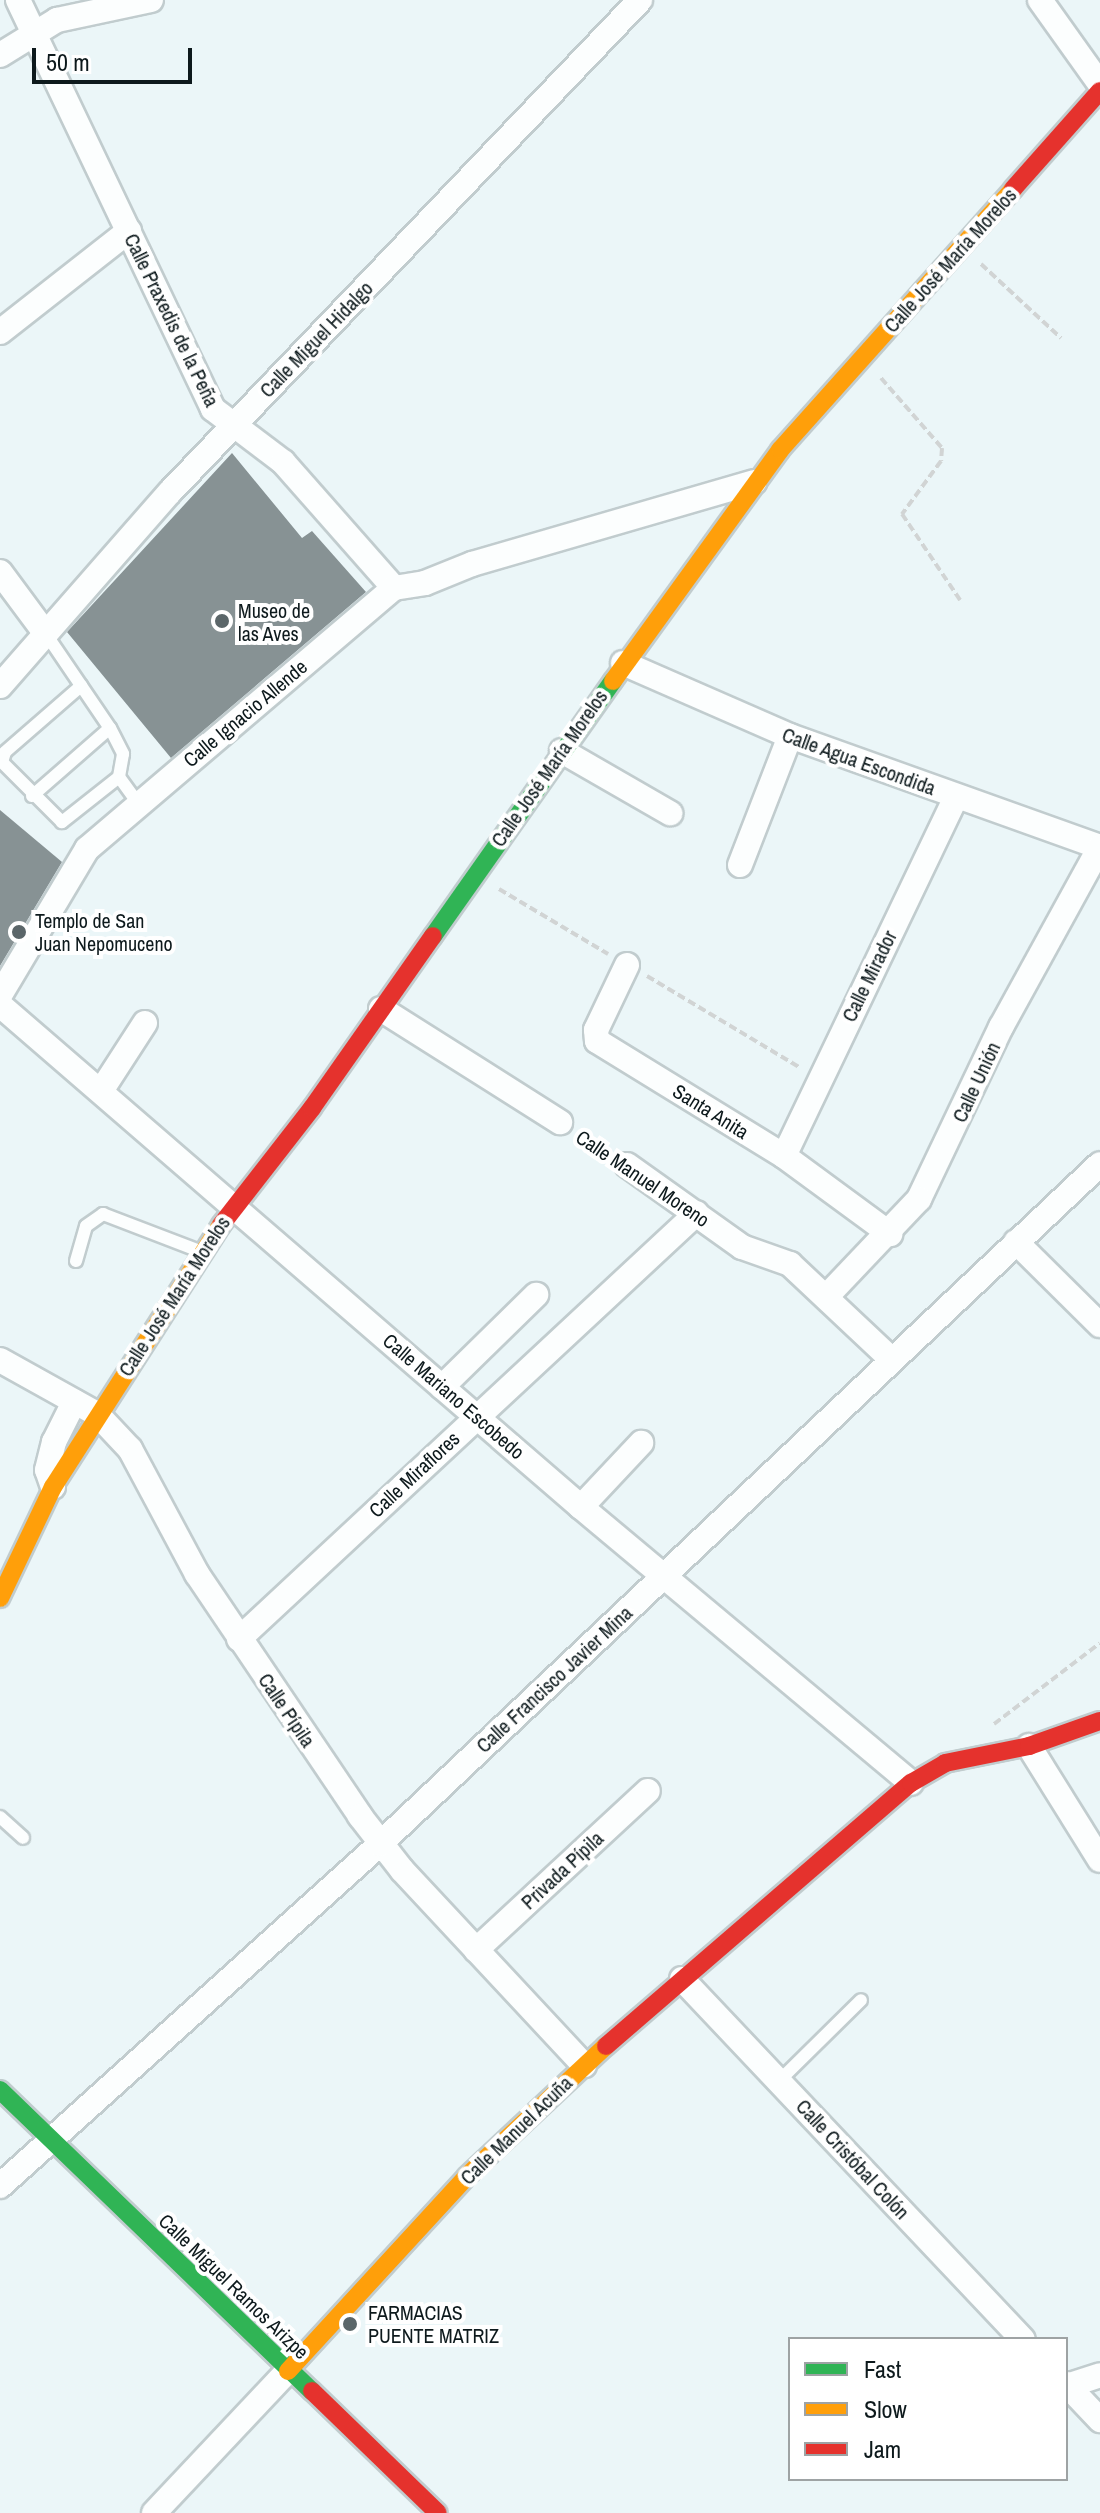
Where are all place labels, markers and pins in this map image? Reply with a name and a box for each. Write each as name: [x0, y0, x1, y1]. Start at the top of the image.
place label: Museo de las Aves: [238, 598, 310, 645]
marker: Museo de las Aves: [213, 612, 231, 630]
place label: Templo de San Juan Nepomuceno: [35, 908, 173, 955]
marker: Templo de San Juan Nepomuceno: [10, 923, 28, 941]
place label: FARMACIAS PUENTE MATRIZ: [368, 2300, 499, 2347]
marker: FARMACIAS PUENTE MATRIZ: [339, 2313, 361, 2335]

